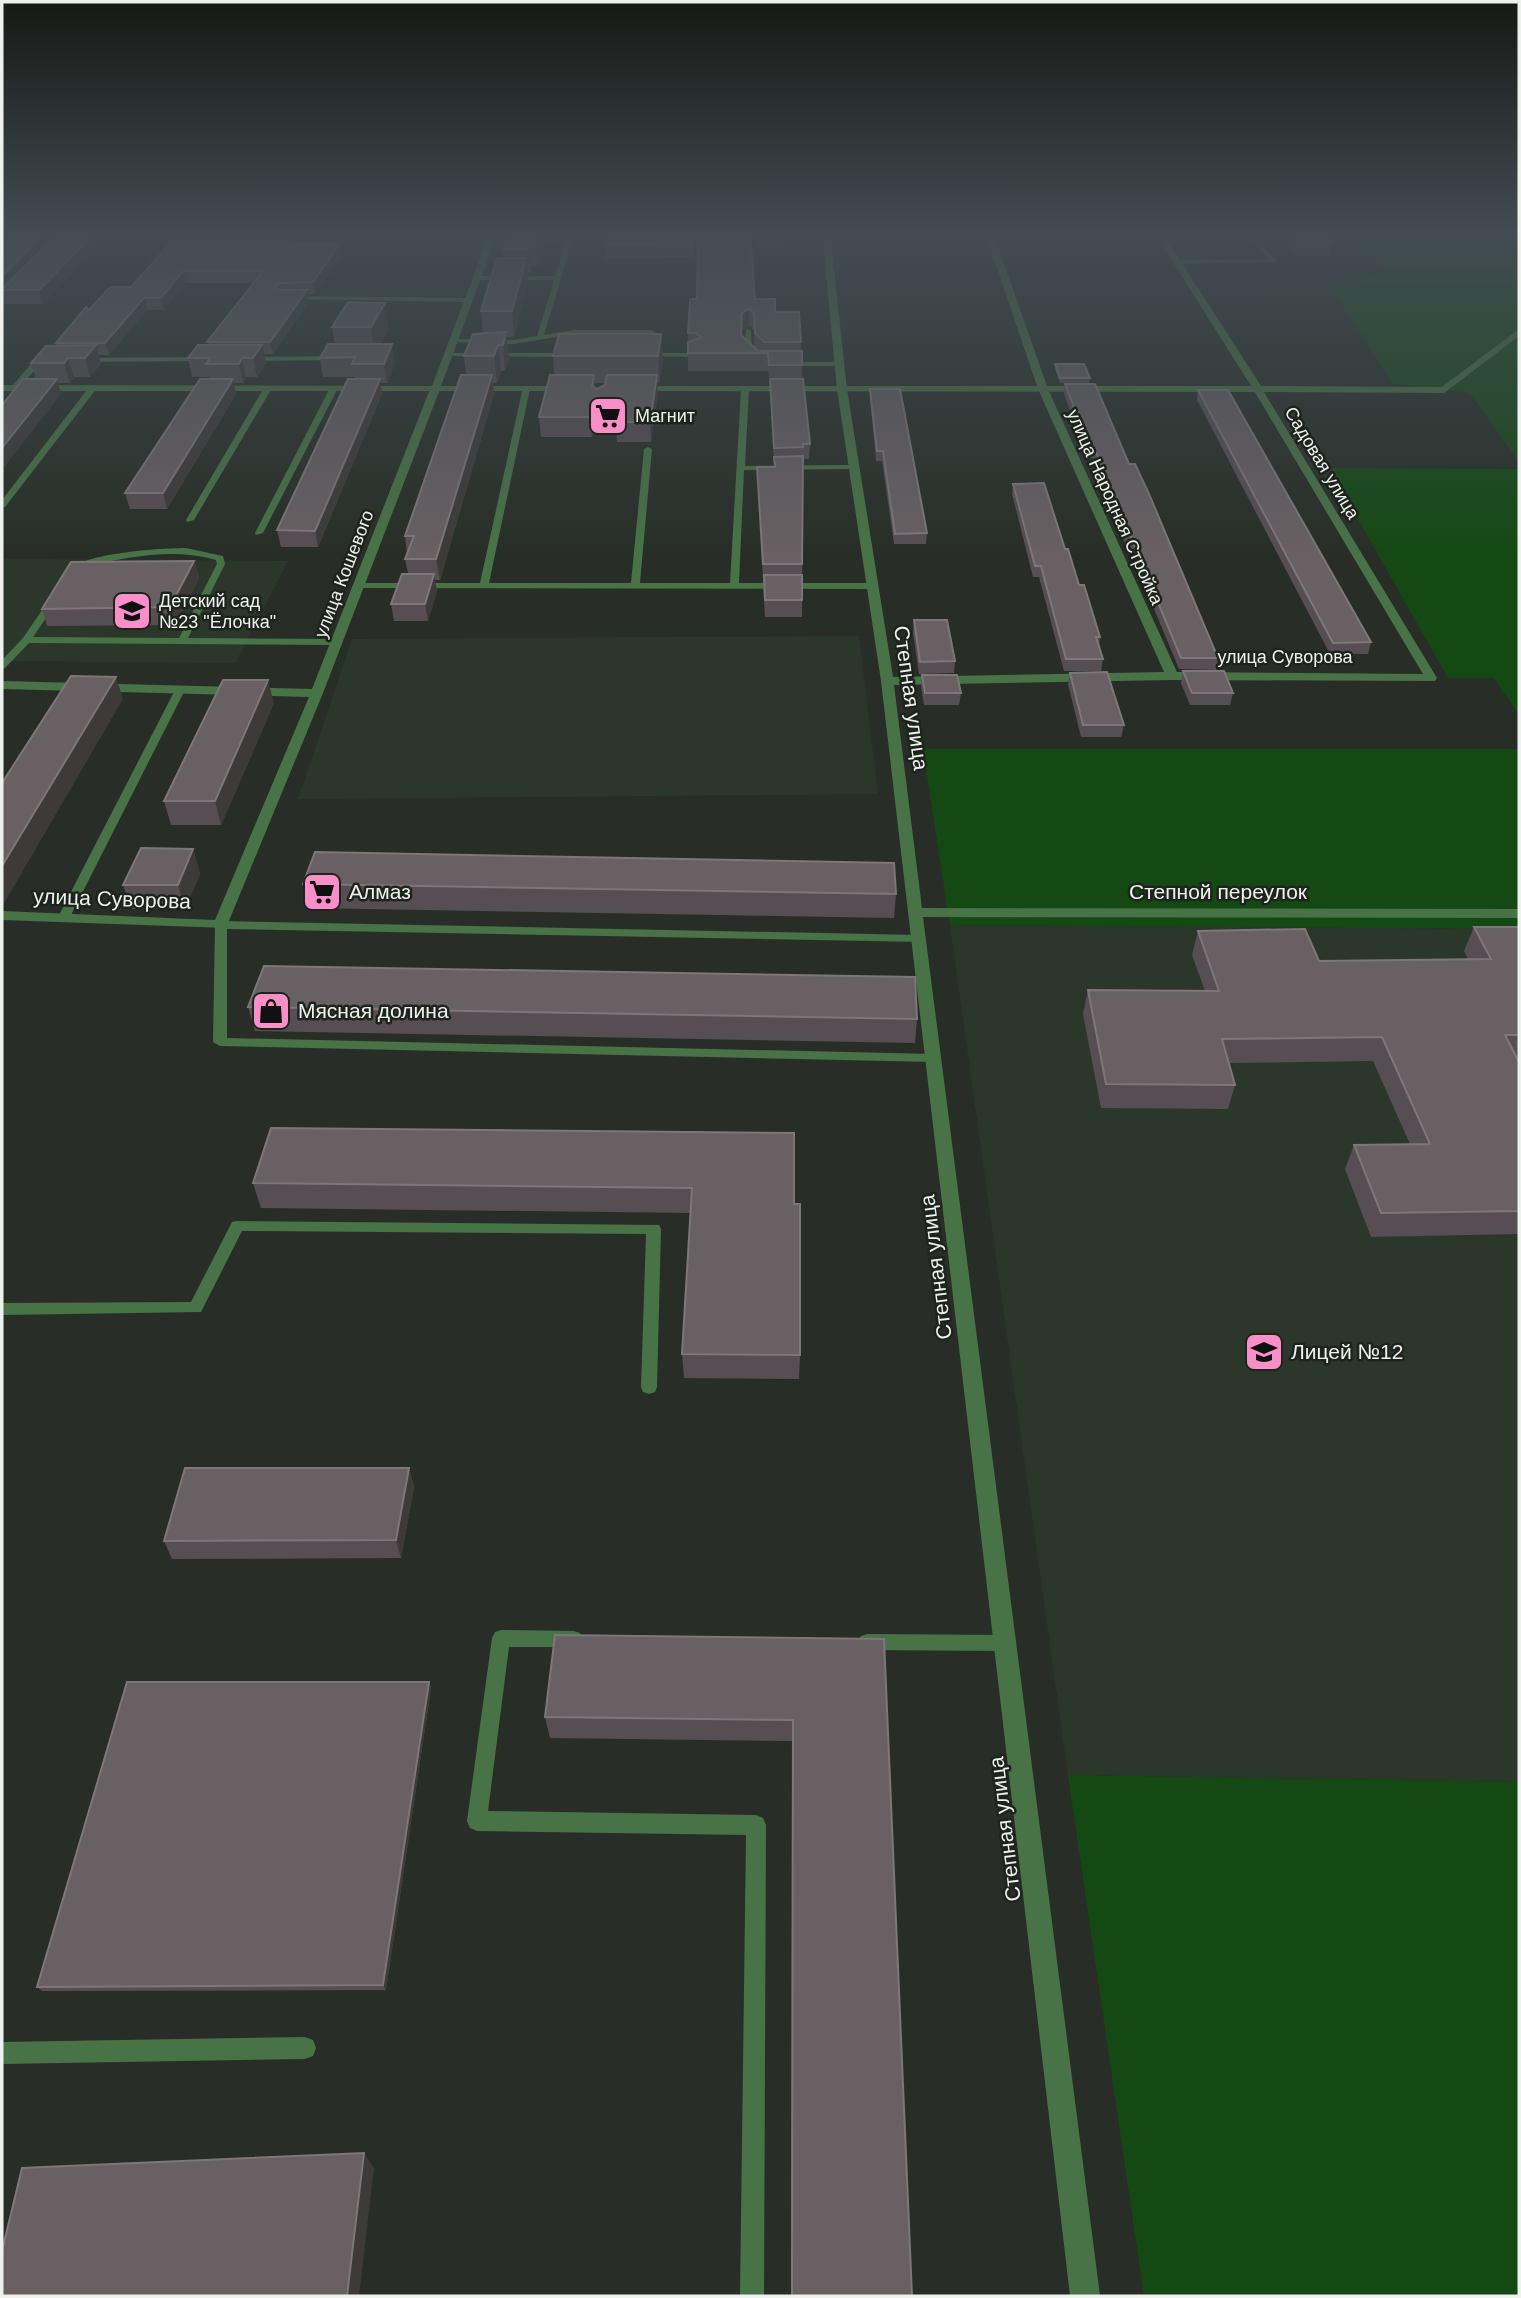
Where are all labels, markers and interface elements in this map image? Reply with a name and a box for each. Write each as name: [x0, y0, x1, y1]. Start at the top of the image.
supermarket icon: Магнит: [587, 395, 629, 437]
street label: Садовая улица: [1281, 403, 1364, 524]
place label: Магнит: [635, 406, 695, 426]
street label: улица Народная Стройка: [1063, 406, 1168, 609]
street label: улица Кошевого: [310, 507, 378, 641]
school or university icon: Детский сад №23 "Ёлочка": [111, 590, 153, 632]
place label: Детский сад №23 "Ёлочка": [159, 591, 276, 632]
street label: Степная улица: [890, 624, 933, 772]
street label: улица Суворова: [1217, 647, 1354, 667]
supermarket icon: Алмаз: [301, 871, 343, 913]
place label: Алмаз: [349, 880, 411, 903]
street label: Степной переулок: [1129, 880, 1308, 903]
street label: улица Суворова: [33, 884, 192, 913]
shop icon: Мясная долина: [250, 990, 292, 1032]
place label: Мясная долина: [298, 999, 449, 1022]
street label: Степная улица: [915, 1193, 956, 1341]
school or university icon: Лицей №12: [1243, 1331, 1285, 1373]
place label: Лицей №12: [1291, 1340, 1403, 1363]
street label: Степная улица: [984, 1755, 1025, 1903]

